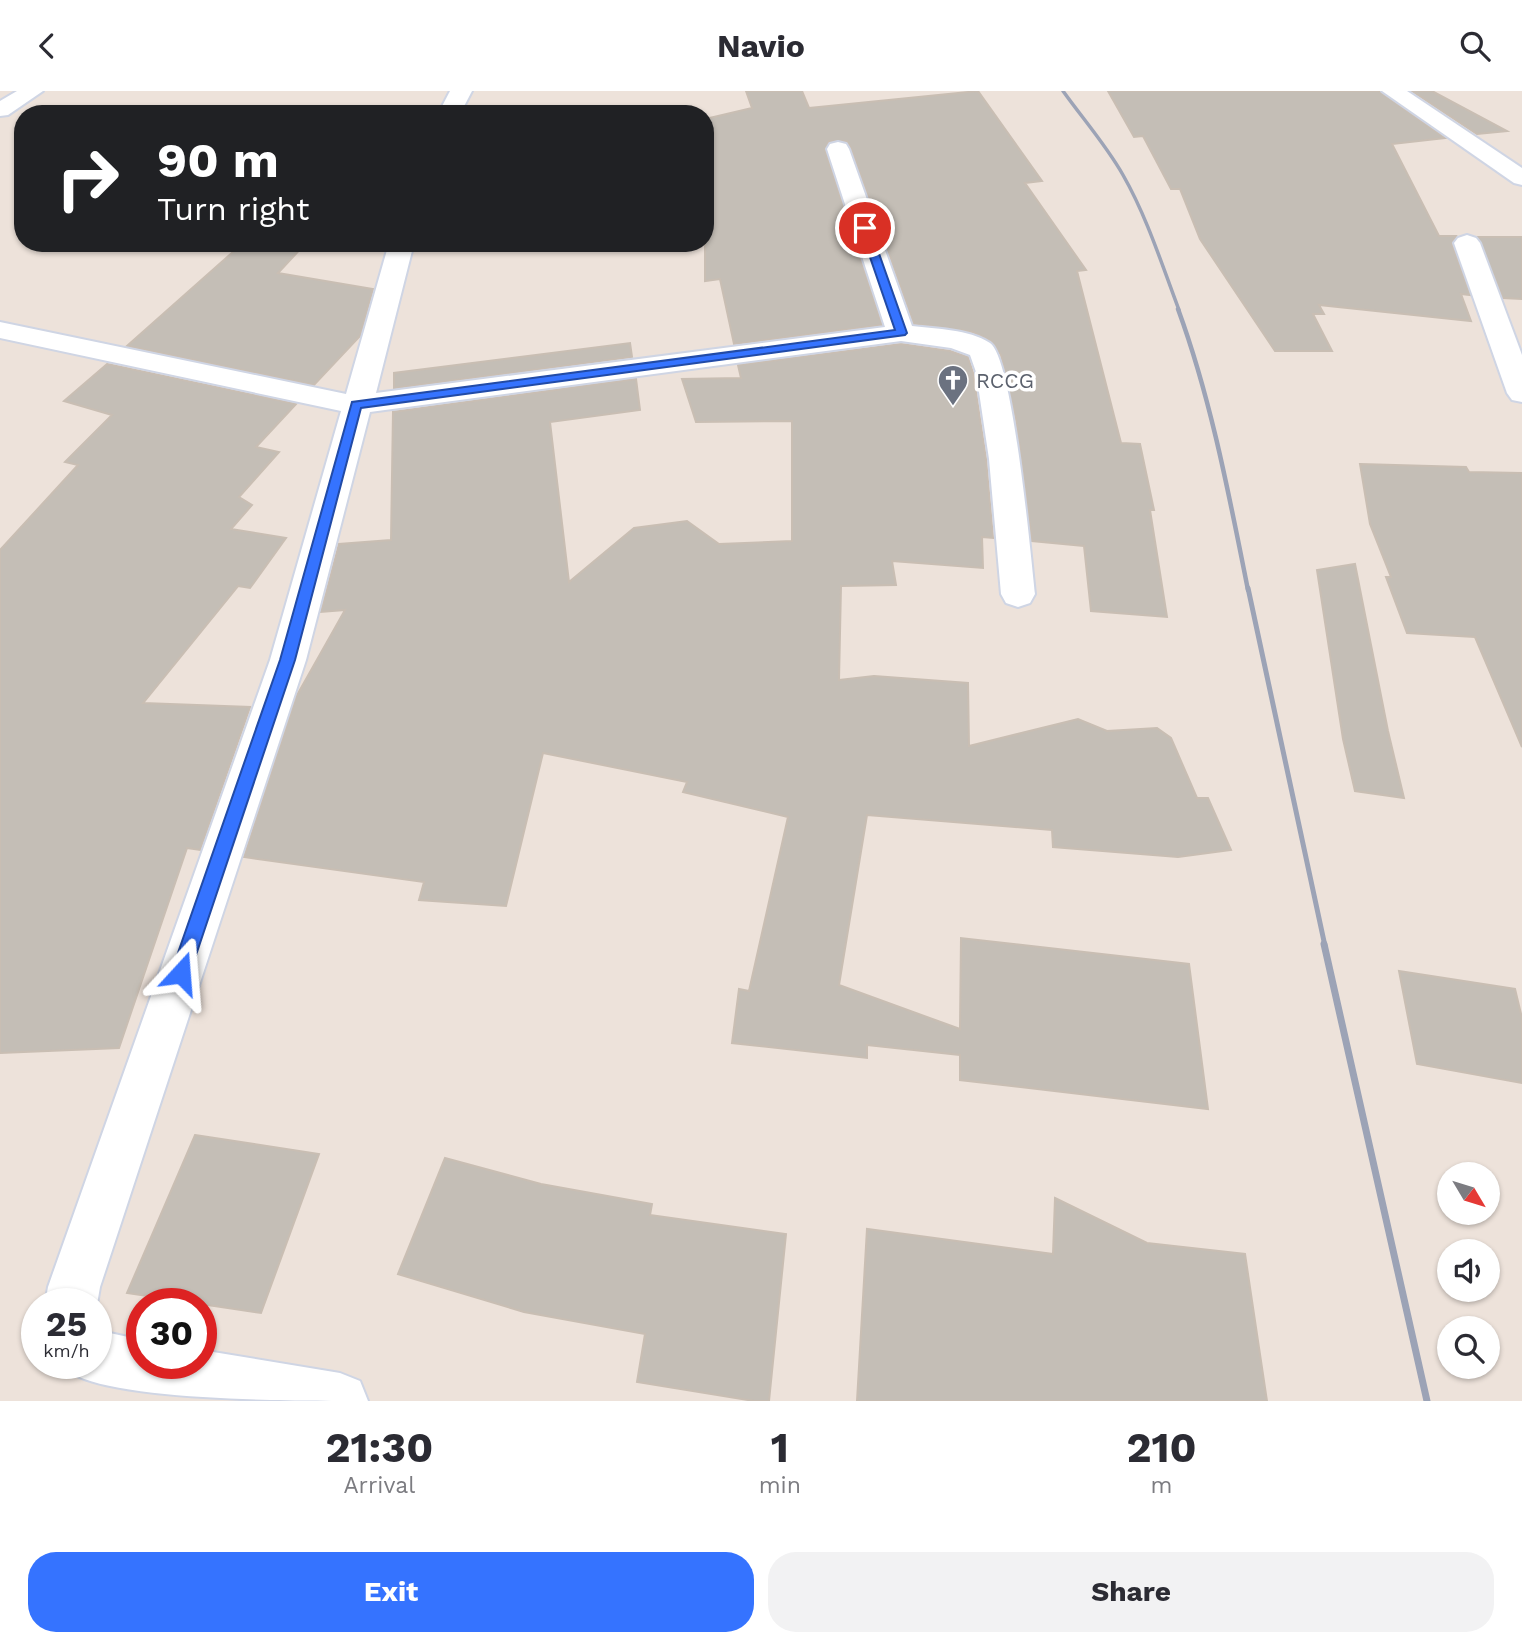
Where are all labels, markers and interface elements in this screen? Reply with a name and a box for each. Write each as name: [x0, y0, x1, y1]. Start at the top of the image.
icon: back: [28, 27, 66, 65]
text: Navio: [717, 27, 805, 65]
icon: search: [1456, 27, 1494, 65]
text: 90 m: [157, 131, 279, 189]
icon: right: [42, 133, 133, 224]
text: Turn right: [157, 190, 309, 228]
pin: [835, 198, 895, 258]
icon: arrive: [846, 209, 884, 247]
church icon: RCCG: [936, 363, 970, 407]
place label: RCCG: [976, 368, 1034, 393]
position arrow: [144, 936, 218, 1010]
north arrow: [1437, 1162, 1500, 1225]
map controls: [1437, 1162, 1500, 1379]
button: sound: [1437, 1239, 1500, 1302]
speed limit sign: 30: [126, 1288, 217, 1379]
text: 25: [46, 1303, 87, 1345]
button: search: [1437, 1316, 1500, 1379]
text: km/h: [43, 1340, 90, 1361]
text: 21:30: [325, 1423, 433, 1472]
text: 1: [771, 1423, 789, 1472]
text: 210: [1126, 1423, 1197, 1472]
text: Arrival: [343, 1472, 415, 1499]
text: min: [759, 1472, 801, 1499]
text: m: [1151, 1472, 1172, 1499]
button: Exit: [28, 1552, 754, 1632]
button: Share: [768, 1552, 1494, 1632]

